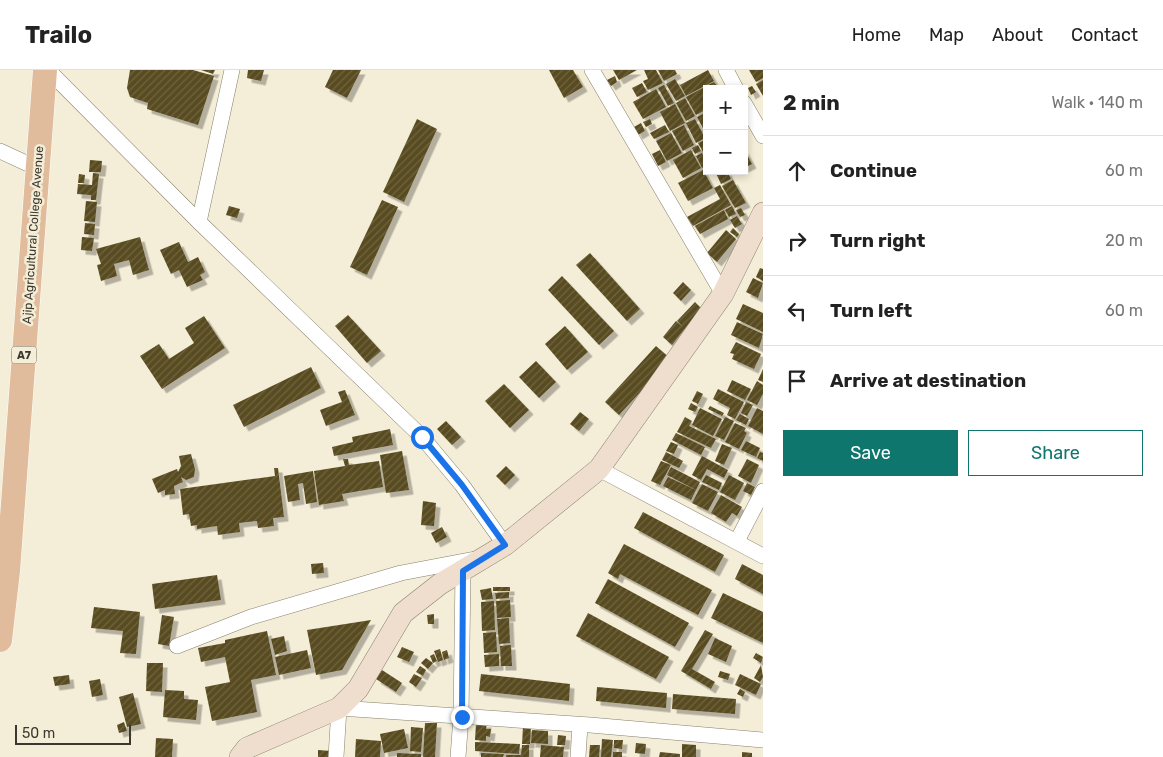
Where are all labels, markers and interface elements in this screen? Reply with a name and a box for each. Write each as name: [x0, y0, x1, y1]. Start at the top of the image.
text: Trailo: [25, 21, 92, 49]
text: Home: [852, 24, 901, 46]
text: Map: [929, 24, 964, 46]
text: About: [992, 24, 1043, 46]
text: Contact: [1071, 24, 1138, 46]
map controls: [703, 85, 748, 175]
button: +: [703, 85, 748, 130]
text: 2 min: [783, 90, 840, 115]
text: Walk · 140 m: [1052, 93, 1143, 112]
button: −: [703, 130, 748, 175]
street label: Ajip Agricultural College Avenue: [20, 145, 46, 324]
icon: ahead: [783, 157, 811, 185]
text: Continue: [830, 159, 917, 182]
text: 60 m: [1105, 161, 1143, 180]
icon: right: [783, 227, 811, 255]
text: Turn right: [830, 229, 925, 252]
text: 20 m: [1105, 231, 1143, 250]
icon: left: [783, 297, 811, 325]
text: Turn left: [830, 299, 912, 322]
text: 60 m: [1105, 301, 1143, 320]
road number: A7: [12, 346, 36, 364]
icon: arrive: [783, 367, 811, 395]
text: Arrive at destination: [830, 369, 1026, 392]
route start: [411, 426, 434, 449]
button: Save: [783, 430, 958, 476]
button: Share: [968, 430, 1143, 476]
route end: [451, 706, 474, 729]
scale bar: [15, 722, 131, 745]
text: 50 m: [22, 725, 55, 742]

